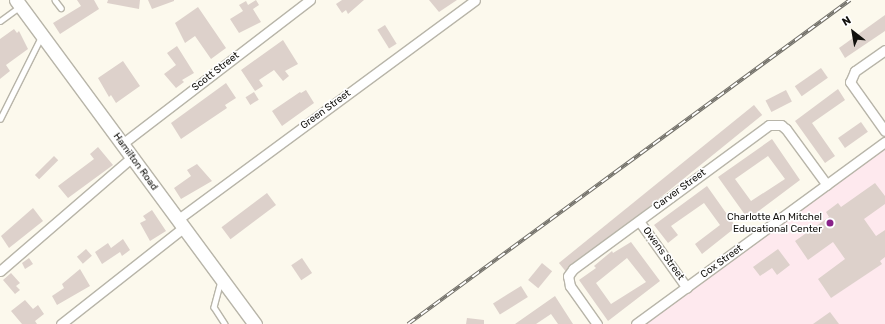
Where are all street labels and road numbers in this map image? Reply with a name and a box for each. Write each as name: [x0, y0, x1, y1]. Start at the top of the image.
street label: Scott Street: [190, 50, 242, 94]
street label: Green Street: [299, 88, 353, 132]
street label: Hamilton Road: [110, 131, 160, 193]
street label: Carver Street: [651, 167, 709, 213]
street label: Owens Street: [640, 225, 686, 283]
street label: Cox Street: [699, 243, 745, 281]

